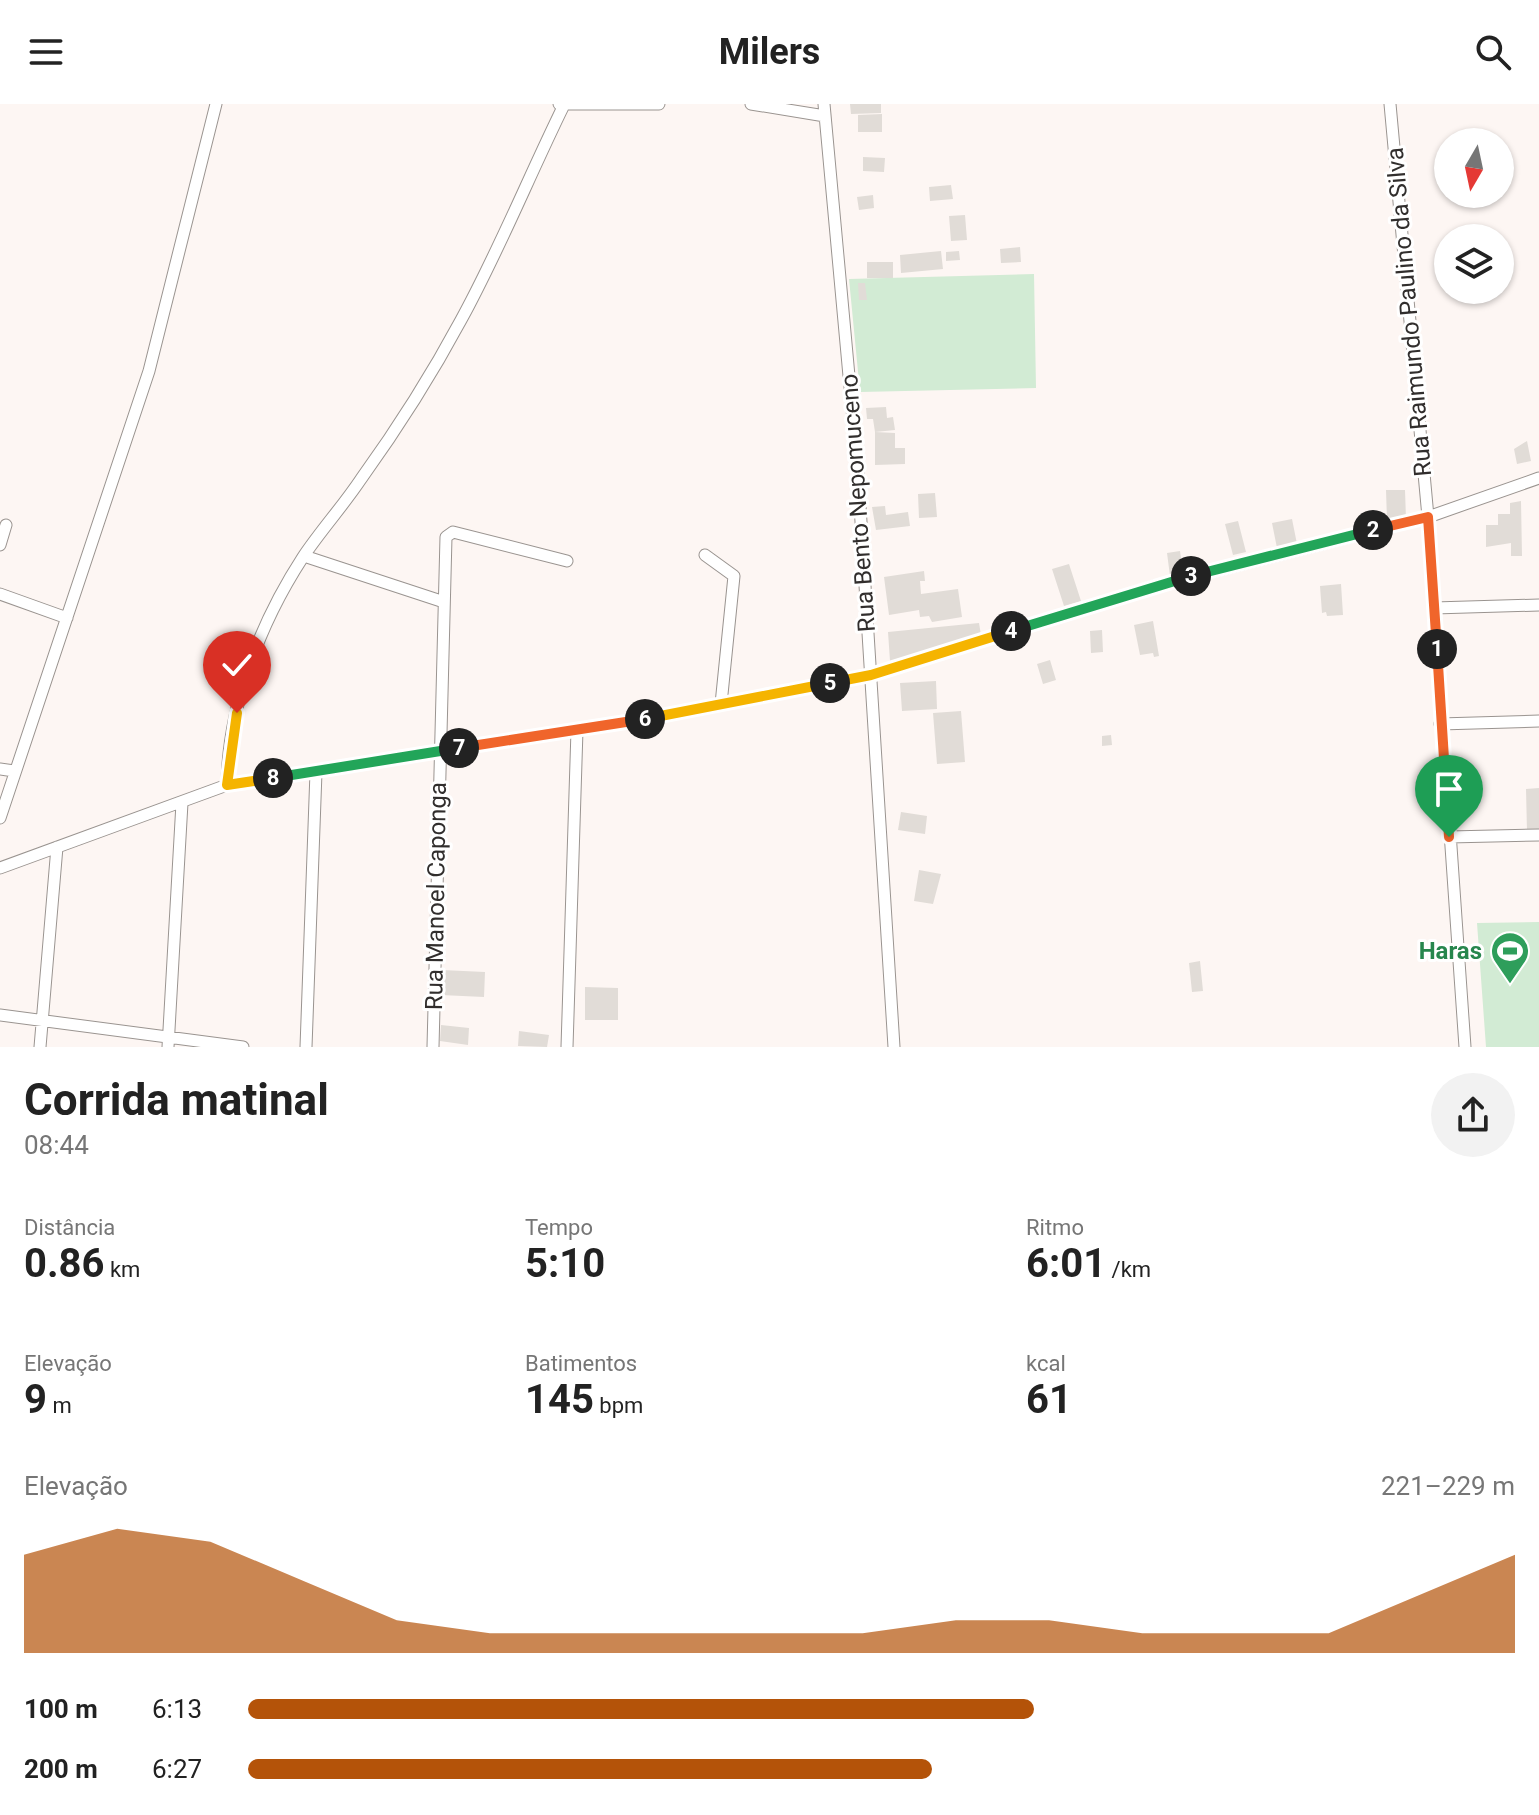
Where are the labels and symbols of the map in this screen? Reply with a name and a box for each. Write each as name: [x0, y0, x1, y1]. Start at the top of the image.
north arrow: [1434, 128, 1514, 208]
street label: Rua Raimundo Paulino da Silva: [1381, 146, 1437, 478]
street label: Rua Bento Nepomuceno: [835, 373, 881, 633]
pin: 2: [1353, 510, 1393, 550]
pin: 3: [1171, 556, 1211, 596]
pin: 4: [991, 611, 1031, 651]
pin: 1: [1417, 629, 1457, 669]
pin: [203, 631, 271, 713]
pin: 5: [810, 663, 850, 703]
pin: 6: [625, 699, 665, 739]
pin: 7: [439, 728, 479, 768]
pin: [1415, 755, 1483, 837]
pin: 8: [253, 758, 293, 798]
street label: Rua Manoel Caponga: [420, 782, 452, 1010]
sports icon: Haras: [1489, 930, 1531, 985]
place label: Haras: [1419, 937, 1482, 965]

